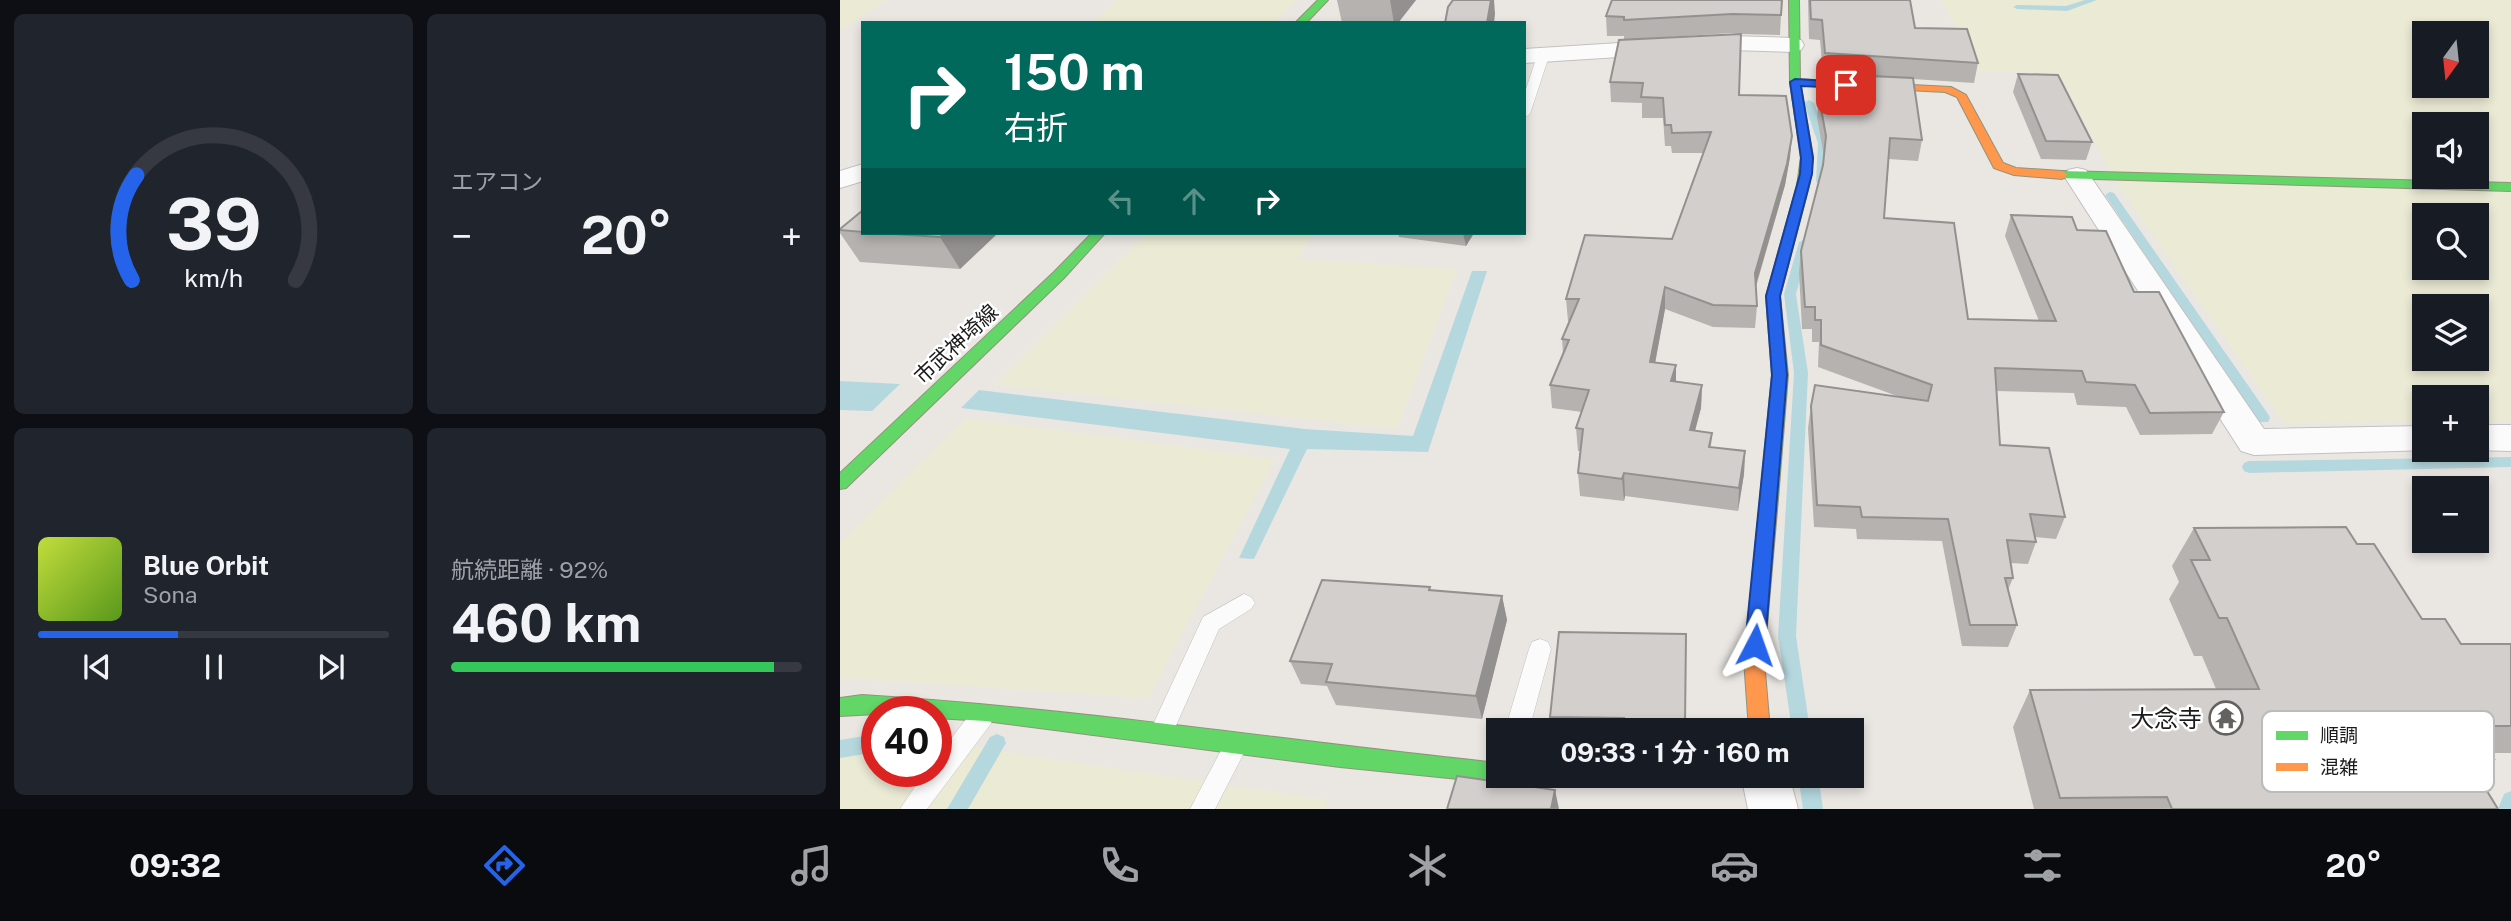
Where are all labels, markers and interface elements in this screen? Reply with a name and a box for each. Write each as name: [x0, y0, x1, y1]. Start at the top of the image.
north arrow: [2412, 21, 2488, 98]
map controls: [2412, 21, 2489, 553]
text: 150 m: [1004, 43, 1145, 101]
icon: right: [889, 49, 980, 140]
pin: [1816, 55, 1876, 115]
icon: arrive: [1827, 66, 1865, 104]
text: 右折: [1004, 109, 1068, 146]
button: sound: [2412, 112, 2489, 189]
text: エアコン: [451, 168, 543, 195]
text: 39: [165, 181, 262, 266]
icon: left: [1102, 182, 1140, 220]
icon: ahead: [1175, 182, 1213, 220]
icon: right: [1248, 182, 1286, 220]
button: search: [2412, 203, 2489, 280]
text: 20°: [581, 205, 672, 266]
text: −: [451, 214, 472, 259]
text: +: [781, 214, 802, 259]
text: km/h: [184, 263, 243, 293]
button: layers: [2412, 294, 2489, 371]
street label: 市武神埼線: [909, 299, 1003, 389]
button: +: [2412, 385, 2489, 462]
button: −: [2412, 476, 2489, 553]
text: Blue Orbit: [143, 550, 269, 581]
text: 航続距離 · 92%: [451, 556, 608, 583]
text: Sona: [143, 581, 197, 608]
text: 460 km: [451, 593, 641, 654]
position arrow: [1718, 608, 1792, 682]
icon: previous: [78, 648, 116, 686]
icon: pause: [195, 648, 233, 686]
icon: next: [312, 648, 350, 686]
speed limit sign: 40: [861, 696, 952, 787]
temple icon: 大念寺: [2207, 699, 2245, 737]
place label: 大念寺: [2130, 704, 2202, 732]
legend: [2262, 711, 2494, 792]
text: 順調: [2320, 724, 2358, 746]
text: 09:33 · 1 分 · 160 m: [1560, 737, 1790, 768]
text: 混雑: [2320, 756, 2358, 778]
icon: directions: [480, 841, 529, 890]
icon: music: [787, 841, 836, 890]
icon: phone: [1095, 841, 1144, 890]
icon: climate: [1403, 841, 1452, 890]
icon: car: [1710, 841, 1759, 890]
icon: filters: [2018, 841, 2067, 890]
text: 09:32: [129, 847, 221, 884]
text: 20°: [2326, 847, 2382, 884]

